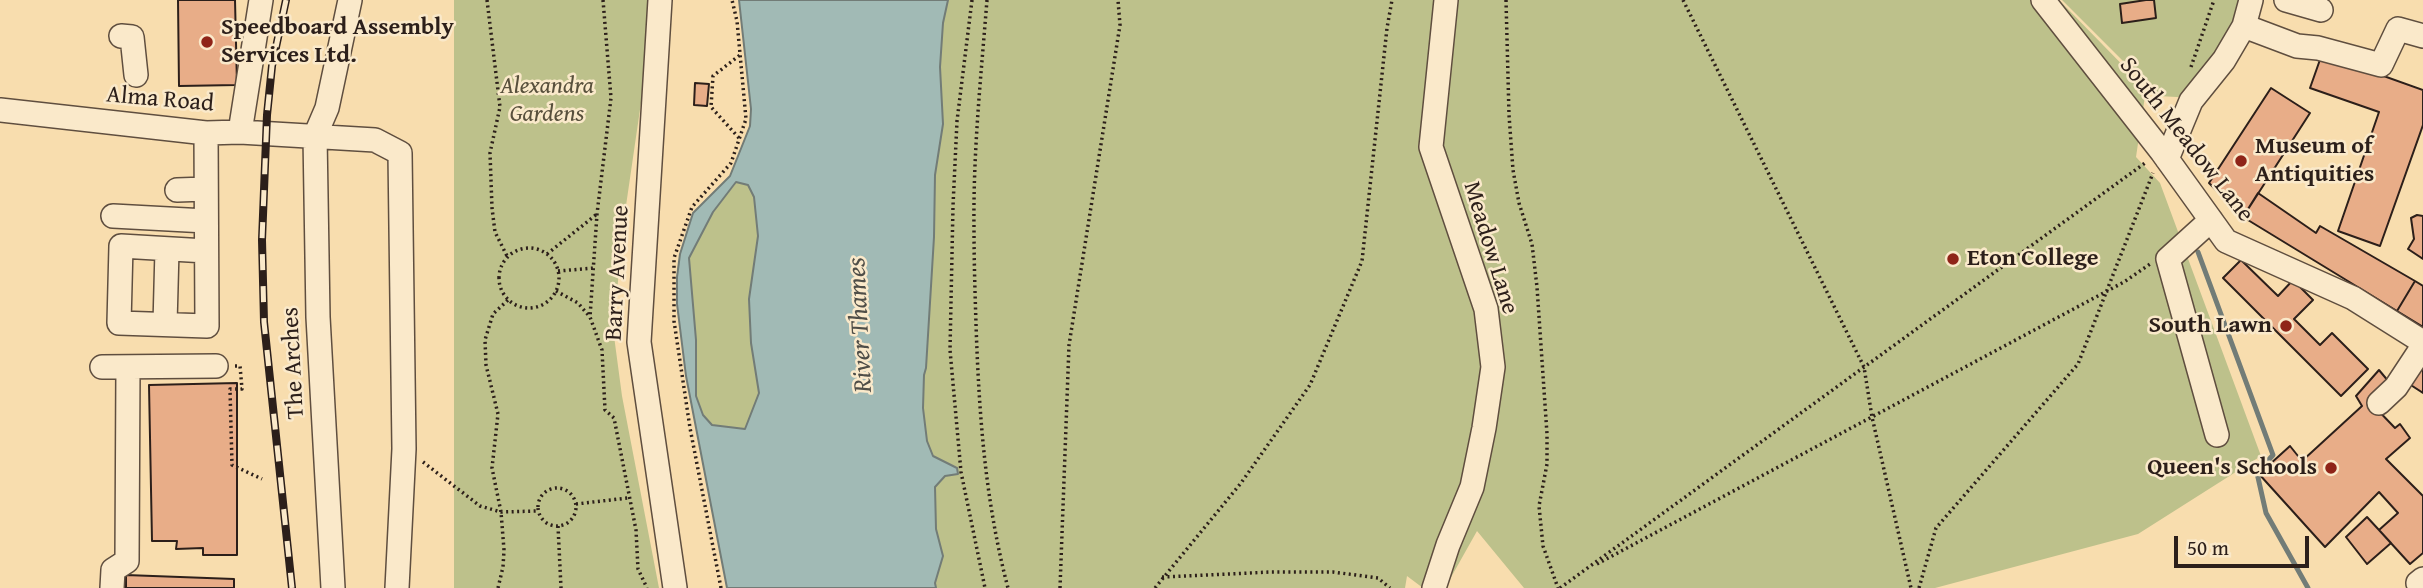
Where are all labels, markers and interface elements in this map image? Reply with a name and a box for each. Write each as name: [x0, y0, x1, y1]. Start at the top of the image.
place label: Speedboard Assembly Services Ltd.: [221, 14, 454, 70]
marker: Speedboard Assembly Services Ltd.: [199, 34, 215, 50]
street label: South Meadow Lane: [2113, 52, 2259, 228]
park label: Alexandra Gardens: [500, 73, 594, 129]
street label: Alma Road: [105, 81, 215, 119]
place label: Museum of Antiquities: [2255, 133, 2374, 189]
marker: Museum of Antiquities: [2233, 153, 2249, 169]
street label: Meadow Lane: [1456, 178, 1524, 318]
street label: Barry Avenue: [600, 204, 636, 342]
place label: Eton College: [1967, 245, 2099, 273]
marker: Eton College: [1945, 251, 1961, 267]
water label: River Thames: [842, 257, 880, 393]
street label: The Arches: [277, 306, 311, 420]
place label: South Lawn: [2148, 312, 2272, 340]
marker: South Lawn: [2278, 318, 2294, 334]
place label: Queen's Schools: [2147, 454, 2317, 482]
marker: Queen's Schools: [2323, 460, 2339, 476]
scale bar: [2178, 522, 2313, 566]
text: 50 m: [2187, 532, 2229, 563]

